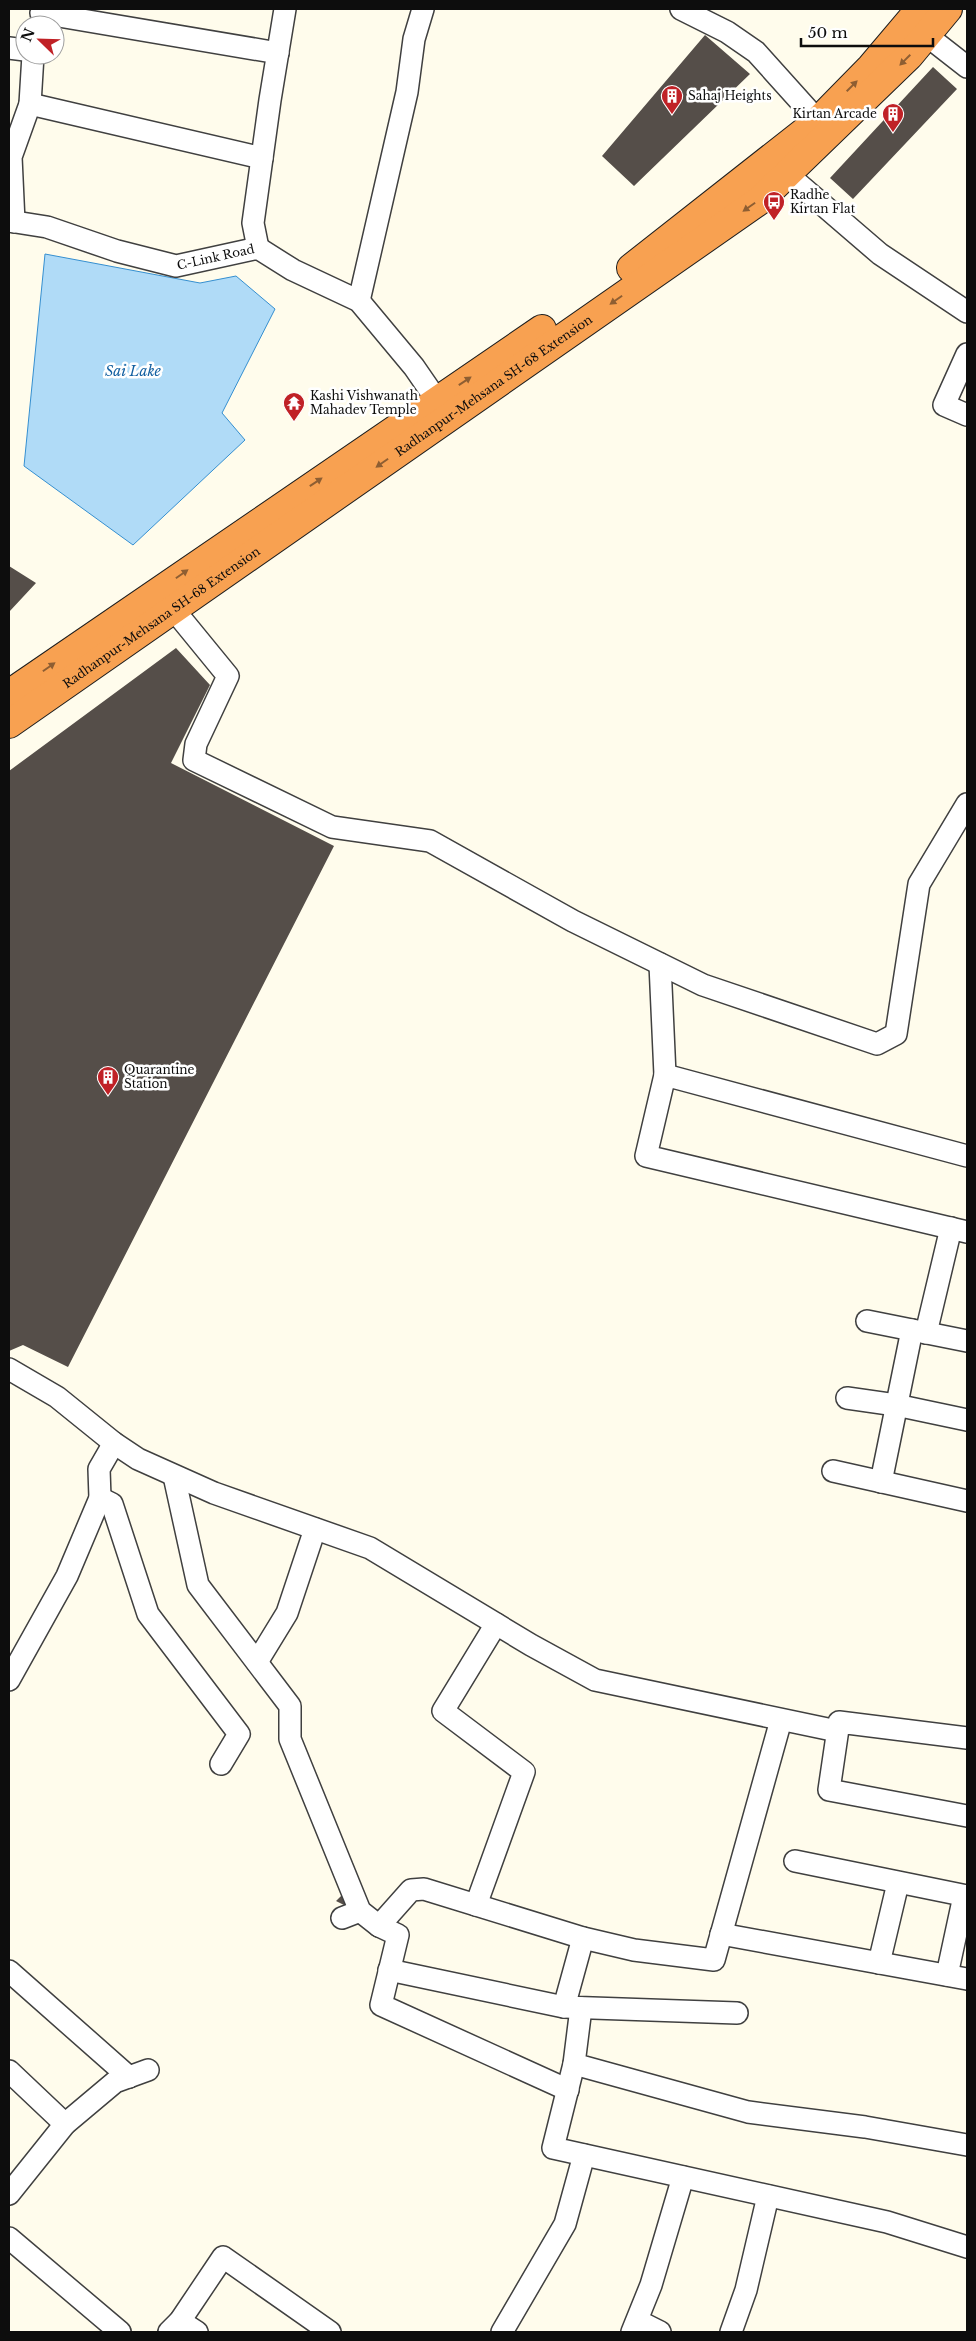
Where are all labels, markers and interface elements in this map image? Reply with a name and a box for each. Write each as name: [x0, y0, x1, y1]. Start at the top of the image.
north arrow: [15, 15, 65, 65]
scale bar: [801, 15, 934, 47]
text: 50 m: [808, 23, 848, 42]
text: N: [17, 25, 39, 44]
one-way arrow: [899, 53, 911, 65]
one-way arrow: [846, 80, 858, 92]
building icon: Sahaj Heights: [660, 84, 684, 115]
place label: Sahaj Heights: [688, 88, 772, 103]
building icon: Kirtan Arcade: [881, 102, 905, 133]
place label: Kirtan Arcade: [793, 106, 877, 121]
place label: Radhe Kirtan Flat: [790, 187, 856, 216]
bus stop icon: Radhe Kirtan Flat: [762, 190, 786, 221]
one-way arrow: [742, 202, 756, 212]
street label: C-Link Road: [175, 241, 256, 273]
one-way arrow: [609, 295, 623, 305]
street label: Radhanpur-Mehsana SH-68 Extension: [392, 312, 595, 459]
water label: Sai Lake: [105, 362, 162, 380]
one-way arrow: [458, 376, 472, 386]
place label: Kashi Vishwanath Mahadev Temple: [310, 388, 418, 417]
temple icon: Kashi Vishwanath Mahadev Temple: [282, 391, 306, 422]
one-way arrow: [375, 458, 389, 468]
one-way arrow: [310, 477, 323, 487]
street label: Radhanpur-Mehsana SH-68 Extension: [60, 543, 263, 691]
one-way arrow: [175, 569, 189, 579]
one-way arrow: [42, 662, 56, 672]
place label: Quarantine Station: [124, 1062, 195, 1091]
building icon: Quarantine Station: [96, 1065, 120, 1096]

